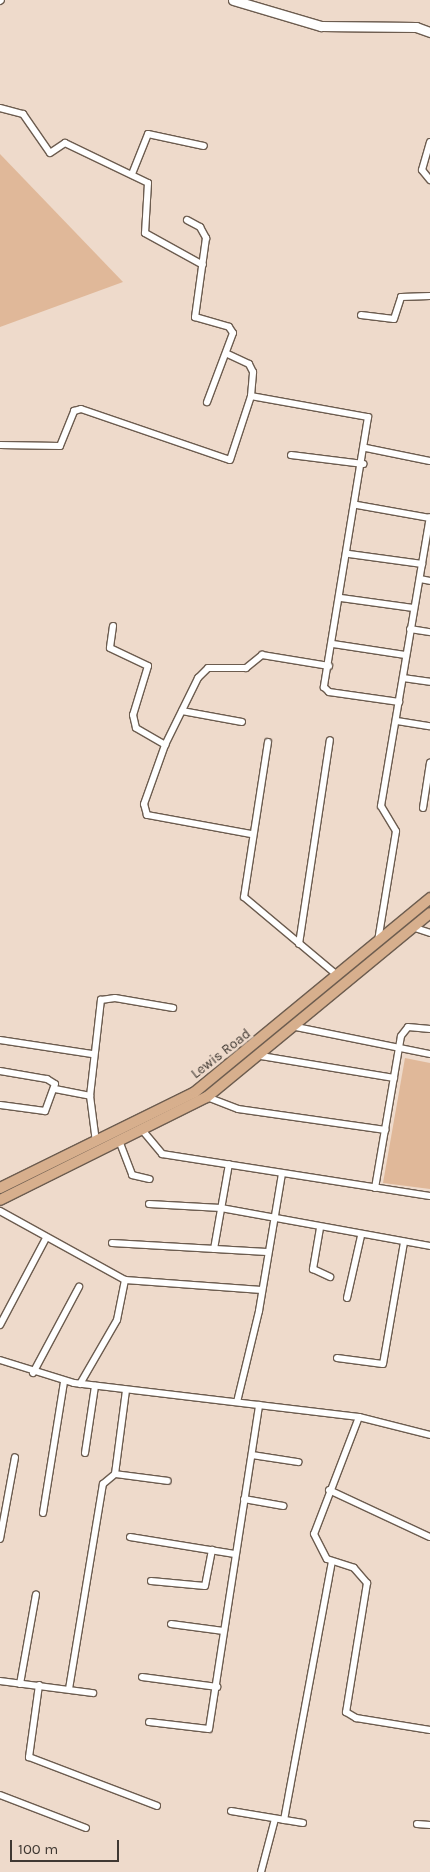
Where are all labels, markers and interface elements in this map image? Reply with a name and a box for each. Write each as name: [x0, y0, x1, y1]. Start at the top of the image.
street label: Lewis Road: [188, 1026, 254, 1082]
scale bar: [12, 1830, 121, 1862]
text: 100 m: [18, 1840, 58, 1858]

